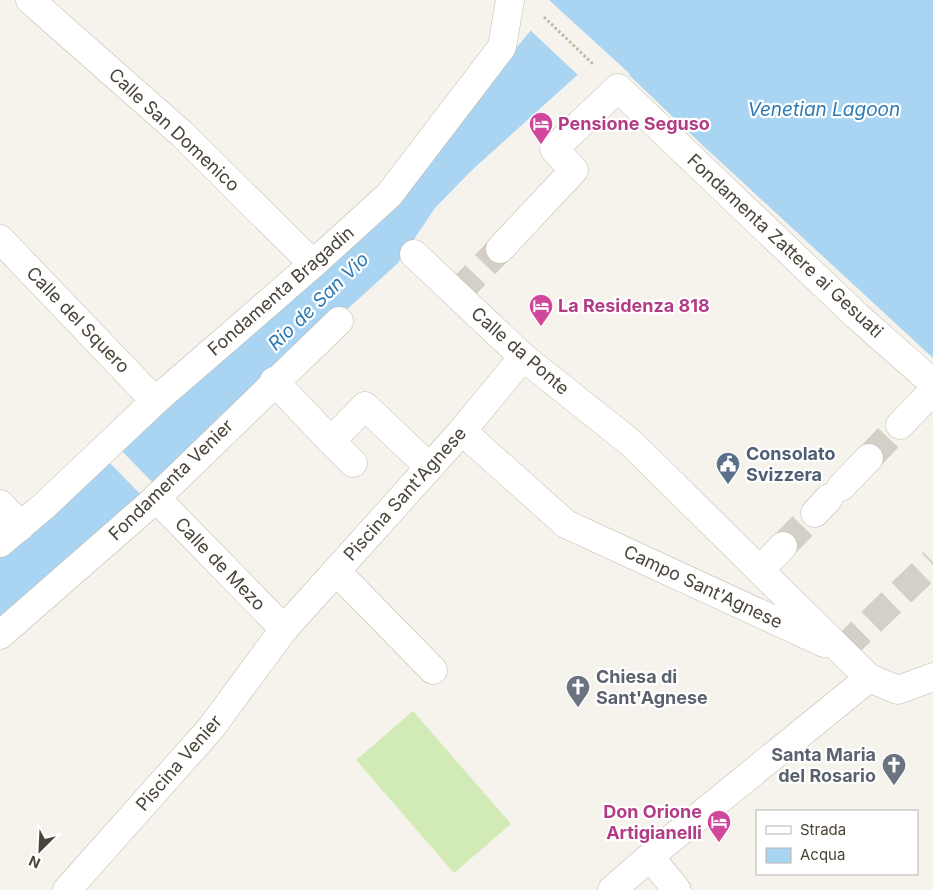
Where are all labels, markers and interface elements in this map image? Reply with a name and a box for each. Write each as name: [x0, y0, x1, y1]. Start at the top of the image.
street label: Calle San Domenico: [105, 64, 244, 196]
water label: Venetian Lagoon: [748, 98, 900, 121]
hotel icon: Pensione Seguso: [528, 111, 554, 145]
place label: Pensione Seguso: [558, 113, 710, 134]
street label: Fondamenta Zattere ai Gesuati: [683, 149, 887, 342]
street label: Fondamenta Bragadin: [203, 222, 358, 360]
water label: Rio de San Vio: [263, 248, 373, 355]
street label: Calle del Squero: [22, 262, 134, 377]
hotel icon: La Residenza 818: [528, 293, 554, 327]
place label: La Residenza 818: [558, 295, 710, 316]
street label: Calle da Ponte: [467, 302, 574, 399]
street label: Fondamenta Venier: [104, 415, 237, 544]
street label: Piscina Sant'Agnese: [339, 423, 470, 565]
place label: Consolato Svizzera: [746, 443, 835, 485]
public building icon: Consolato Svizzera: [715, 451, 741, 485]
street label: Calle de Mezo: [171, 513, 270, 614]
street label: Campo Sant'Agnese: [621, 541, 786, 633]
place label: Chiesa di Sant'Agnese: [596, 666, 708, 708]
church icon: Chiesa di Sant'Agnese: [565, 674, 591, 708]
street label: Piscina Venier: [131, 710, 226, 815]
place label: Santa Maria del Rosario: [771, 744, 876, 786]
church icon: Santa Maria del Rosario: [881, 752, 907, 786]
place label: Don Orione Artigianelli: [603, 801, 702, 843]
hotel icon: Don Orione Artigianelli: [706, 809, 732, 843]
legend: [756, 810, 918, 875]
text: Strada: [800, 820, 846, 839]
north arrow: [15, 825, 65, 875]
text: Acqua: [800, 845, 845, 864]
text: N: [26, 852, 43, 872]

